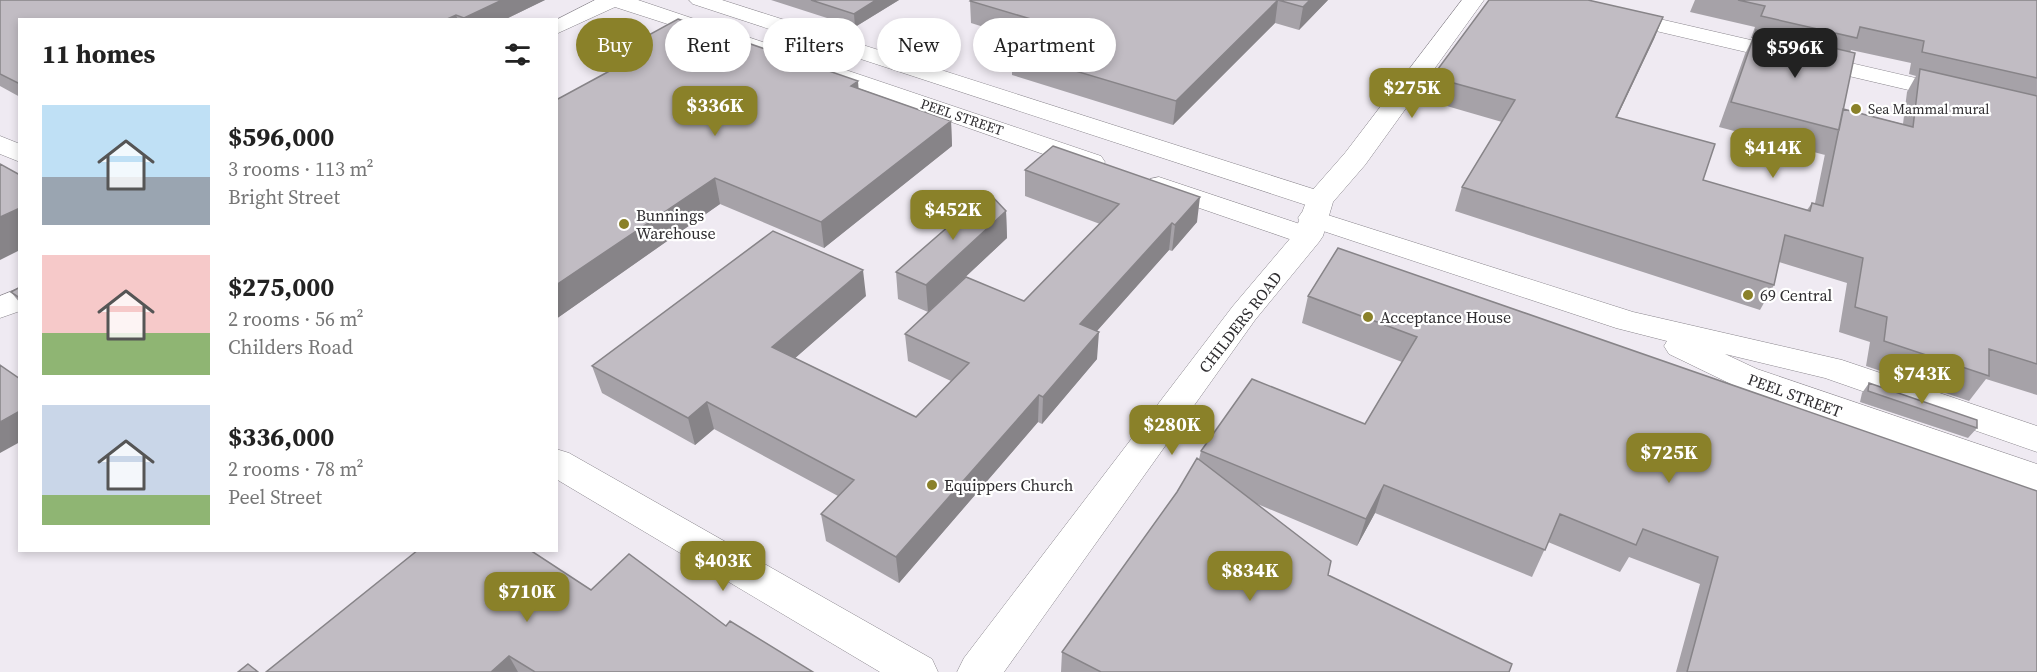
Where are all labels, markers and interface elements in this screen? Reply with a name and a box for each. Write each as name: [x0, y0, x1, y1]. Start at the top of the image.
chip: Buy: [576, 18, 653, 72]
chip: Rent: [665, 18, 751, 72]
chip: Filters: [763, 18, 865, 72]
chip: New: [877, 18, 961, 72]
chip: Apartment: [973, 18, 1116, 72]
pin: $596K: [1753, 28, 1837, 79]
text: $596K: [1766, 33, 1824, 61]
text: 11 homes: [42, 36, 155, 72]
icon: filters: [501, 38, 534, 71]
pin: $275K: [1370, 68, 1454, 119]
text: $275K: [1383, 73, 1441, 101]
pin: $336K: [673, 86, 757, 137]
text: $336K: [686, 91, 744, 119]
street label: PEEL STREET: [918, 93, 1007, 141]
place label: Sea Mammal mural: [1868, 99, 1990, 119]
marker: Sea Mammal mural: [1849, 102, 1863, 116]
text: $596,000: [228, 119, 334, 155]
pin: $414K: [1731, 128, 1815, 179]
icon: home: [90, 129, 162, 201]
text: $414K: [1744, 133, 1802, 161]
text: 3 rooms · 113 m²: [228, 155, 374, 183]
text: Bright Street: [228, 183, 340, 211]
pin: $452K: [911, 190, 995, 241]
text: $452K: [924, 195, 982, 223]
place label: Bunnings Warehouse: [636, 204, 716, 244]
marker: Bunnings Warehouse: [617, 217, 631, 231]
street label: CHILDERS ROAD: [1193, 267, 1287, 377]
text: $275,000: [228, 269, 334, 305]
icon: home: [90, 279, 162, 351]
place label: 69 Central: [1760, 284, 1833, 306]
marker: 69 Central: [1741, 288, 1755, 302]
text: 2 rooms · 56 m²: [228, 305, 364, 333]
place label: Acceptance House: [1380, 306, 1511, 328]
marker: Acceptance House: [1361, 310, 1375, 324]
text: Childers Road: [228, 333, 353, 361]
pin: $743K: [1880, 354, 1964, 405]
text: $743K: [1893, 359, 1951, 387]
street label: PEEL STREET: [1745, 368, 1846, 422]
pin: $280K: [1130, 405, 1214, 456]
text: $280K: [1143, 410, 1201, 438]
text: $336,000: [228, 419, 334, 455]
icon: home: [90, 429, 162, 501]
pin: $725K: [1627, 433, 1711, 484]
text: $725K: [1640, 438, 1698, 466]
text: 2 rooms · 78 m²: [228, 455, 364, 483]
place label: Equippers Church: [944, 474, 1074, 496]
marker: Equippers Church: [925, 478, 939, 492]
text: Peel Street: [228, 483, 322, 511]
pin: $403K: [681, 541, 765, 592]
text: $403K: [694, 546, 752, 574]
pin: $834K: [1208, 551, 1292, 602]
text: $834K: [1221, 556, 1279, 584]
pin: $710K: [485, 572, 569, 623]
text: $710K: [498, 577, 556, 605]

